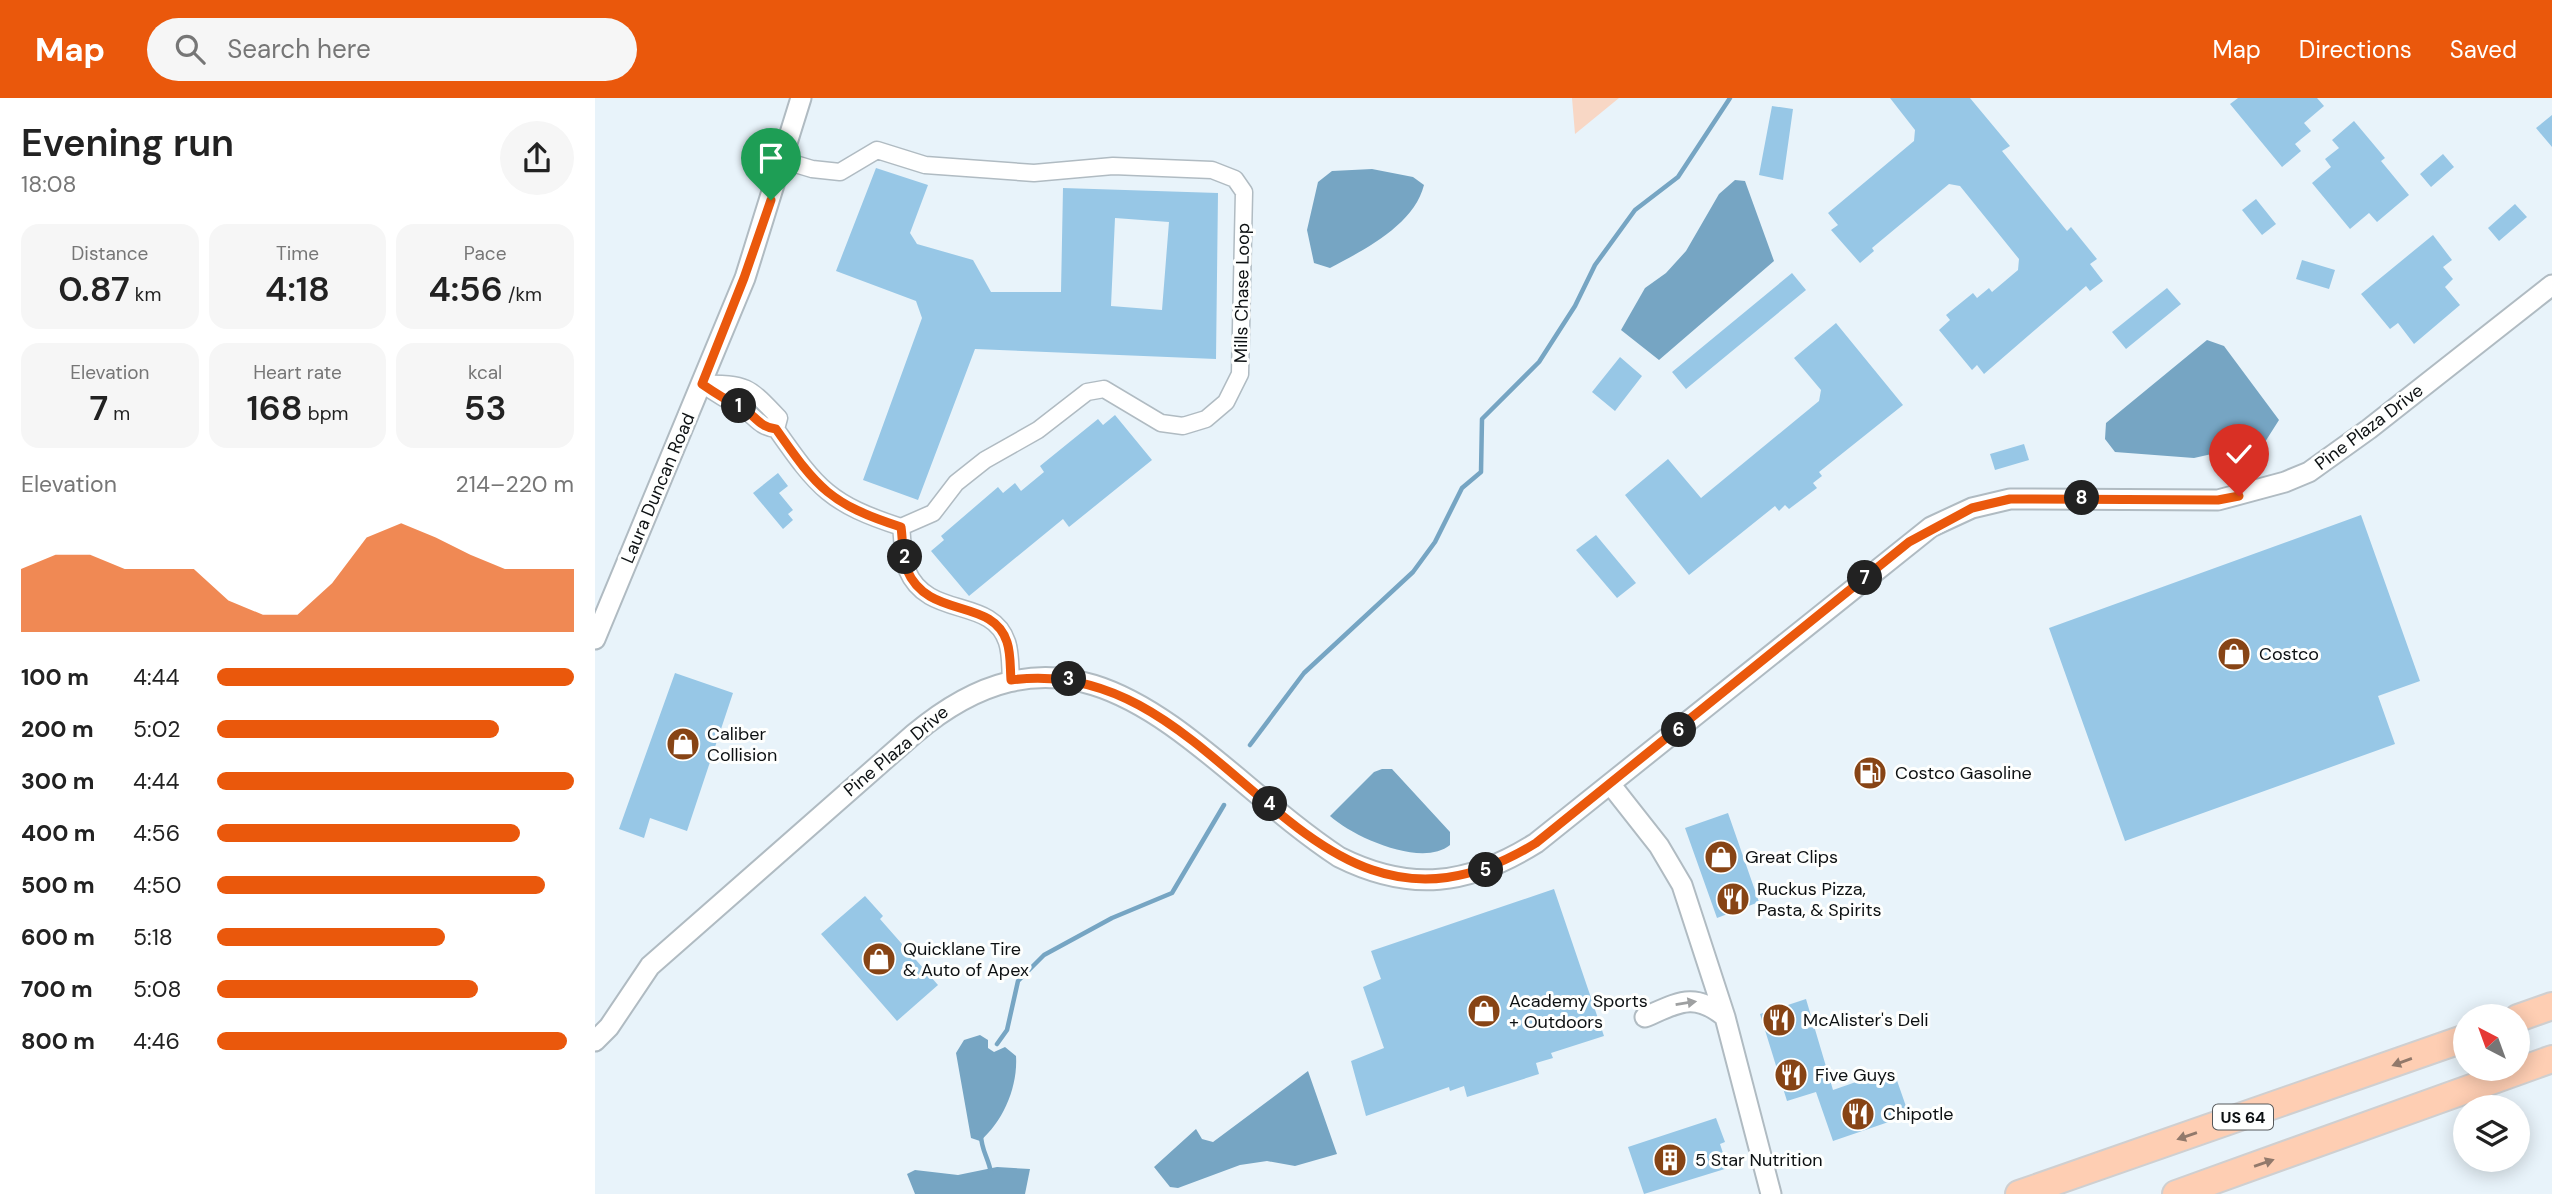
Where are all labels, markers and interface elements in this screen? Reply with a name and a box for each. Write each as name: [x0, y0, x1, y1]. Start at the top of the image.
search box: [147, 18, 637, 81]
text: Map: [35, 28, 105, 71]
icon: search: [171, 30, 209, 68]
text: Search here: [227, 32, 371, 66]
text: Map: [2213, 34, 2261, 65]
text: Directions: [2299, 34, 2412, 65]
text: Saved: [2450, 34, 2517, 65]
text: Evening run: [21, 118, 234, 168]
button: share: [500, 121, 574, 195]
pin: [741, 128, 801, 200]
icon: arrive: [752, 139, 790, 177]
text: 18:08: [21, 169, 77, 199]
street label: Mills Chase Loop: [1229, 223, 1255, 363]
text: Distance: [71, 241, 148, 266]
text: Time: [276, 241, 319, 266]
text: Pace: [464, 241, 506, 266]
text: 0.87: [58, 266, 130, 312]
text: 4:18: [265, 266, 330, 312]
text: 4:56: [428, 266, 503, 312]
text: km: [130, 282, 161, 307]
text: /km: [503, 282, 542, 307]
text: Elevation: [70, 360, 149, 385]
text: Heart rate: [253, 360, 342, 385]
text: kcal: [468, 360, 502, 385]
street label: Pine Plaza Drive: [2310, 378, 2428, 476]
text: 7: [89, 385, 108, 431]
text: 168: [246, 385, 303, 431]
text: 53: [464, 385, 506, 431]
pin: 1: [722, 388, 757, 424]
text: 1: [735, 393, 742, 418]
text: m: [108, 401, 130, 426]
text: bpm: [303, 401, 348, 426]
street label: Laura Duncan Road: [616, 409, 700, 567]
pin: [2209, 424, 2269, 496]
icon: check: [2220, 435, 2258, 473]
text: Elevation: [21, 469, 117, 499]
text: 214–220 m: [456, 469, 574, 499]
pin: 8: [2065, 480, 2099, 516]
text: 8: [2075, 485, 2088, 510]
pin: 2: [887, 540, 923, 574]
text: 2: [899, 544, 910, 569]
pin: 7: [1847, 560, 1883, 596]
text: 7: [1859, 565, 1870, 590]
shop icon: Costco: [2215, 635, 2253, 673]
place label: Costco: [2259, 642, 2319, 666]
text: 100 m: [21, 662, 89, 692]
text: 4:44: [133, 662, 180, 692]
pin: 3: [1051, 662, 1086, 696]
text: 3: [1063, 666, 1074, 691]
street label: Pine Plaza Drive: [839, 700, 953, 802]
pin: 6: [1661, 712, 1697, 748]
text: 200 m: [21, 714, 94, 744]
text: 5:02: [133, 714, 180, 744]
text: 6: [1672, 717, 1685, 742]
place label: Caliber Collision: [707, 722, 777, 767]
shop icon: Caliber Collision: [664, 725, 702, 763]
fuel station icon: Costco Gasoline: [1851, 754, 1889, 792]
place label: Costco Gasoline: [1895, 761, 2032, 785]
text: 300 m: [21, 766, 94, 796]
text: 4:44: [133, 766, 180, 796]
pin: 4: [1253, 786, 1287, 822]
text: 4: [1263, 791, 1276, 816]
text: 400 m: [21, 818, 95, 848]
text: 4:56: [133, 818, 180, 848]
shop icon: Great Clips: [1702, 838, 1740, 876]
place label: Great Clips: [1745, 845, 1838, 869]
pin: 5: [1469, 852, 1503, 888]
text: 5: [1480, 857, 1491, 882]
text: 500 m: [21, 870, 95, 900]
text: 4:50: [133, 870, 181, 900]
place label: Ruckus Pizza, Pasta, & Spirits: [1757, 877, 1881, 922]
restaurant icon: Ruckus Pizza, Pasta, & Spirits: [1714, 880, 1752, 918]
text: 600 m: [21, 922, 95, 952]
text: 5:18: [133, 922, 173, 952]
place label: Quicklane Tire & Auto of Apex: [903, 937, 1029, 982]
shop icon: Quicklane Tire & Auto of Apex: [860, 940, 898, 978]
text: 700 m: [21, 974, 93, 1004]
text: 5:08: [133, 974, 181, 1004]
place label: Academy Sports + Outdoors: [1509, 989, 1648, 1034]
shop icon: Academy Sports + Outdoors: [1465, 992, 1503, 1030]
one-way arrow: [1675, 997, 1697, 1008]
restaurant icon: McAlister's Deli: [1760, 1001, 1798, 1039]
north arrow: [2453, 1004, 2531, 1082]
map controls: [2453, 1004, 2530, 1172]
place label: McAlister's Deli: [1803, 1008, 1929, 1032]
text: 800 m: [21, 1026, 95, 1056]
text: 4:46: [133, 1026, 180, 1056]
restaurant icon: Five Guys: [1772, 1056, 1810, 1094]
one-way arrow: [2391, 1056, 2412, 1067]
place label: Five Guys: [1815, 1063, 1895, 1087]
restaurant icon: Chipotle: [1839, 1095, 1877, 1133]
button: layers: [2453, 1095, 2530, 1172]
place label: Chipotle: [1883, 1102, 1953, 1126]
road number: US 64: [2213, 1105, 2273, 1130]
one-way arrow: [2176, 1131, 2197, 1142]
building icon: 5 Star Nutrition: [1651, 1141, 1689, 1179]
place label: 5 Star Nutrition: [1695, 1148, 1823, 1172]
one-way arrow: [2253, 1158, 2274, 1169]

